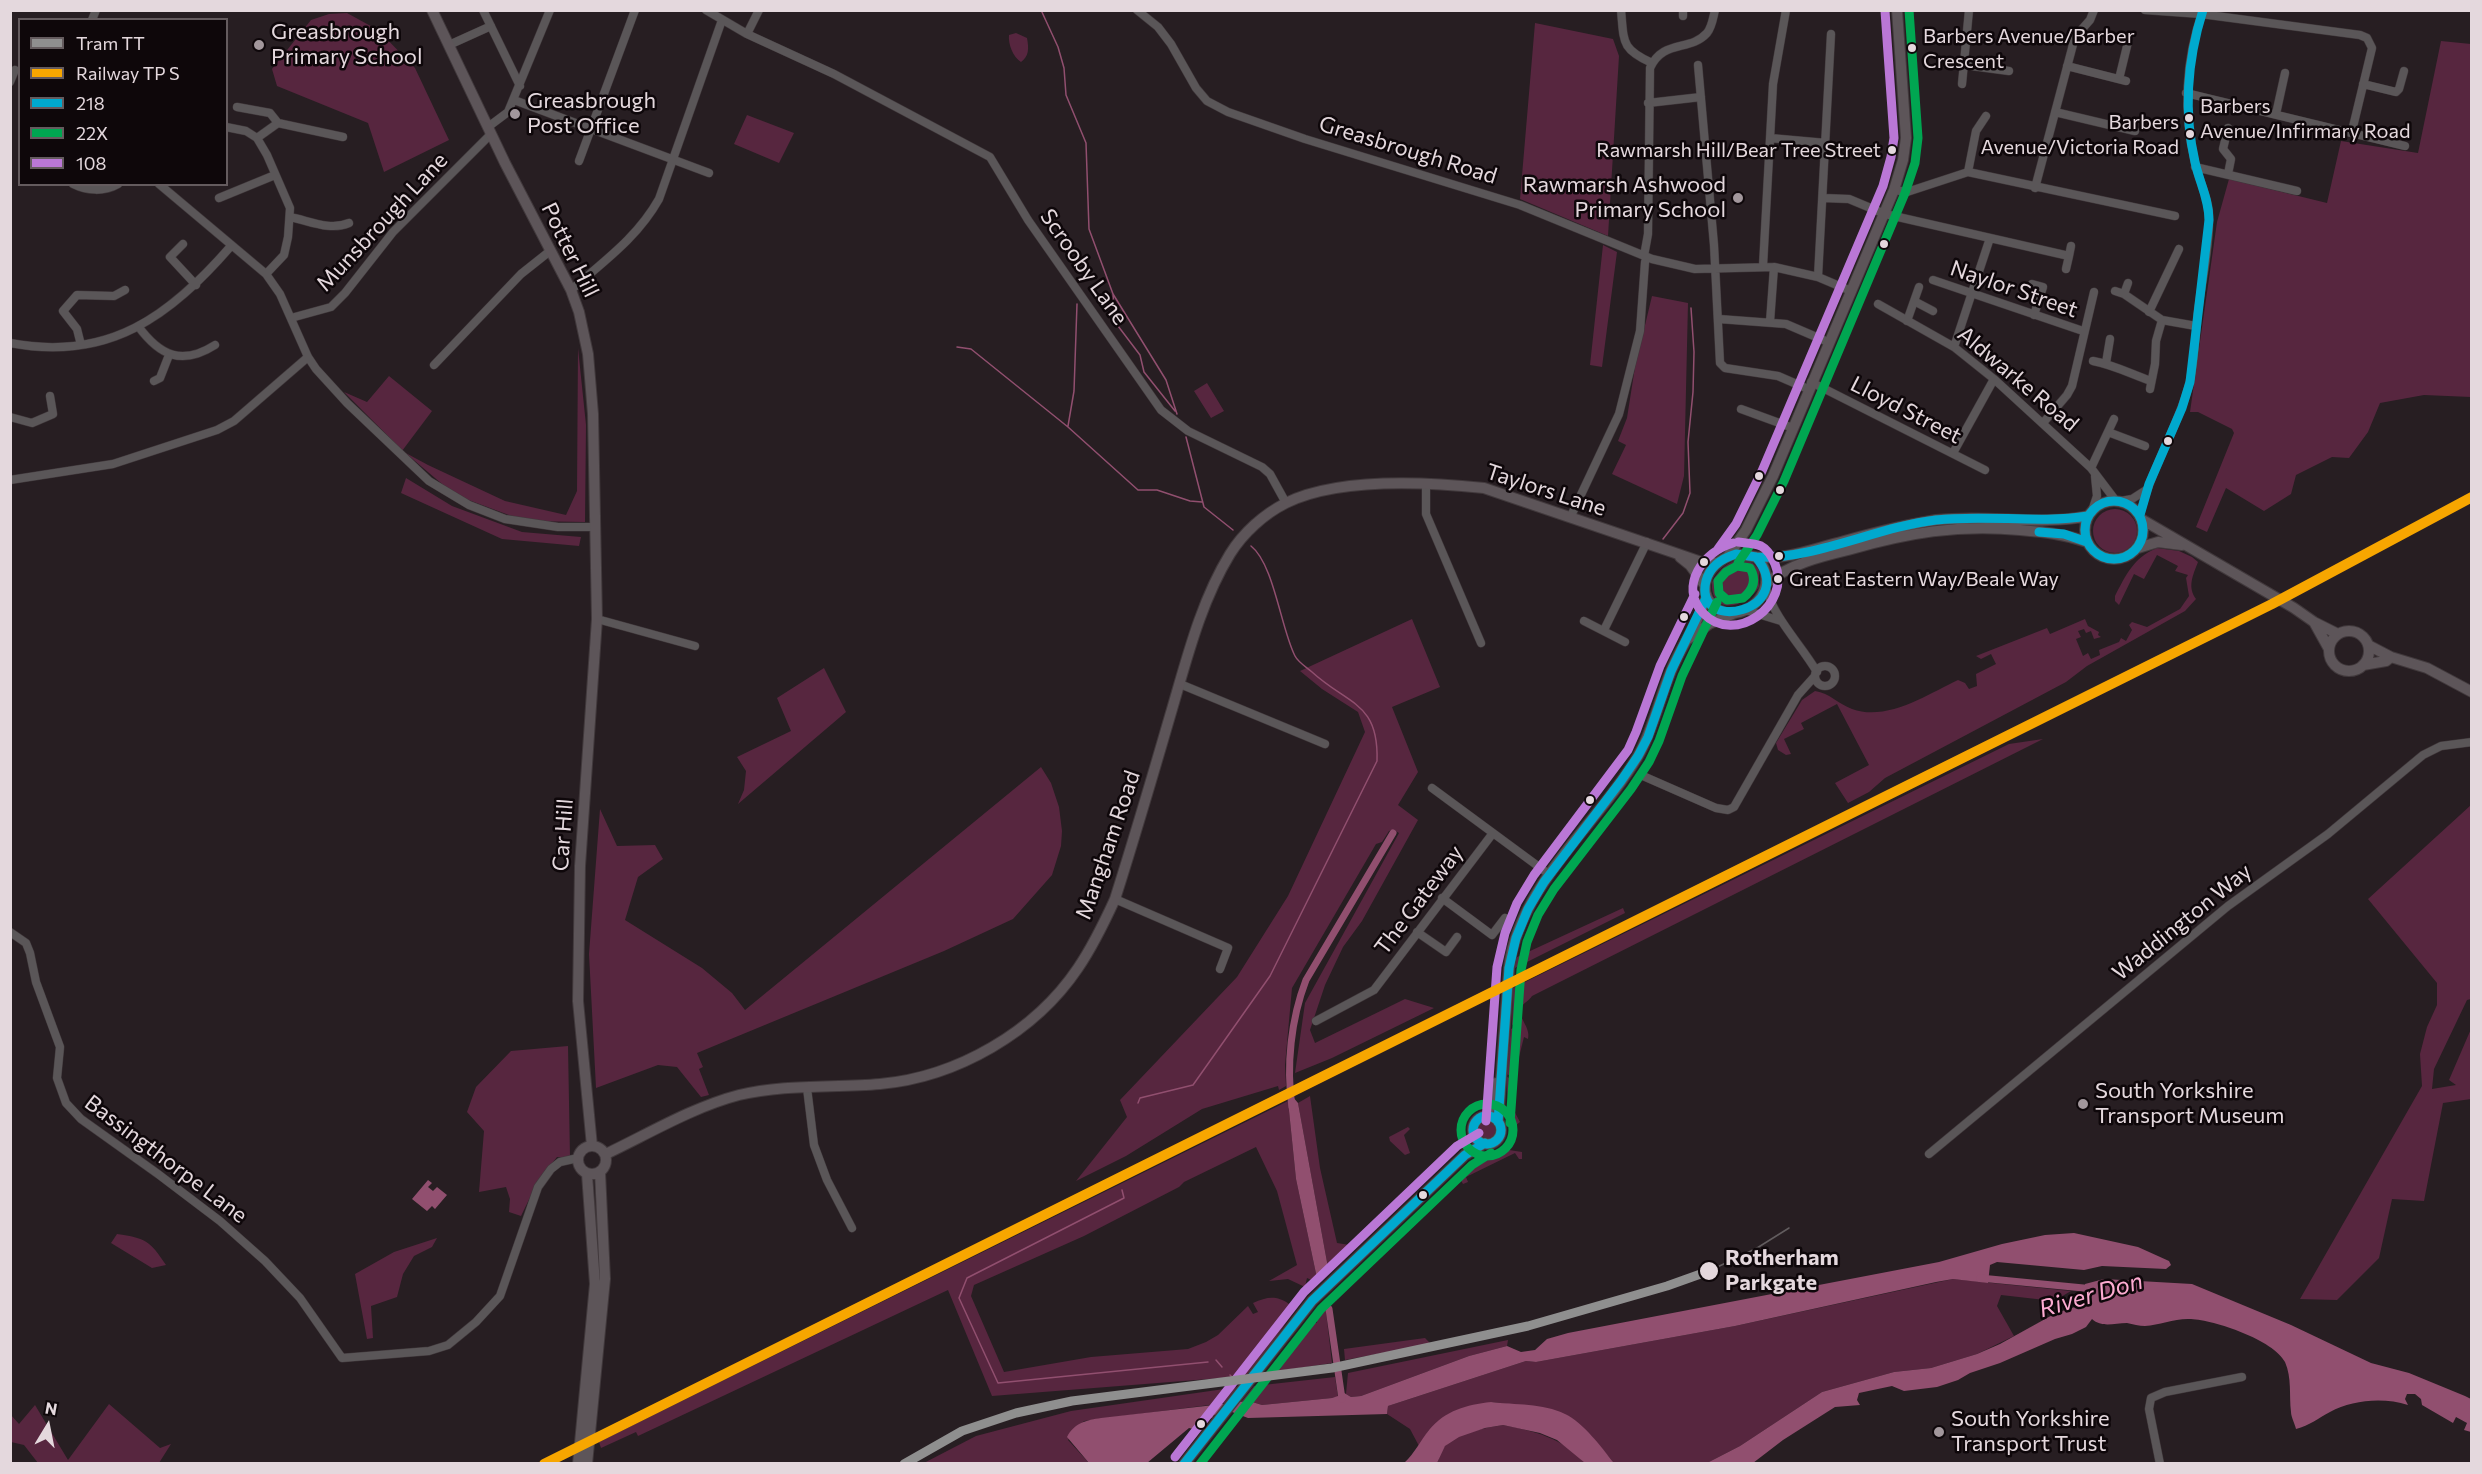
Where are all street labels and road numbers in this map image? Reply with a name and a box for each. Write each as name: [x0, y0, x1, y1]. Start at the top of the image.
street label: Greasbrough Road: [1316, 110, 1500, 190]
street label: Munsbrough Lane: [311, 147, 453, 297]
street label: Potter Hill: [536, 198, 604, 302]
street label: Scrooby Lane: [1034, 204, 1134, 330]
street label: Naylor Street: [1947, 255, 2081, 323]
street label: Aldwarke Road: [1952, 321, 2084, 437]
street label: Lloyd Street: [1846, 371, 1966, 449]
street label: Taylors Lane: [1483, 458, 1609, 522]
street label: Mangham Road: [1070, 767, 1146, 923]
street label: Car Hill: [547, 798, 579, 872]
street label: The Gateway: [1369, 840, 1469, 960]
street label: Waddington Way: [2107, 858, 2257, 986]
street label: Bassingthorpe Lane: [80, 1089, 252, 1229]

